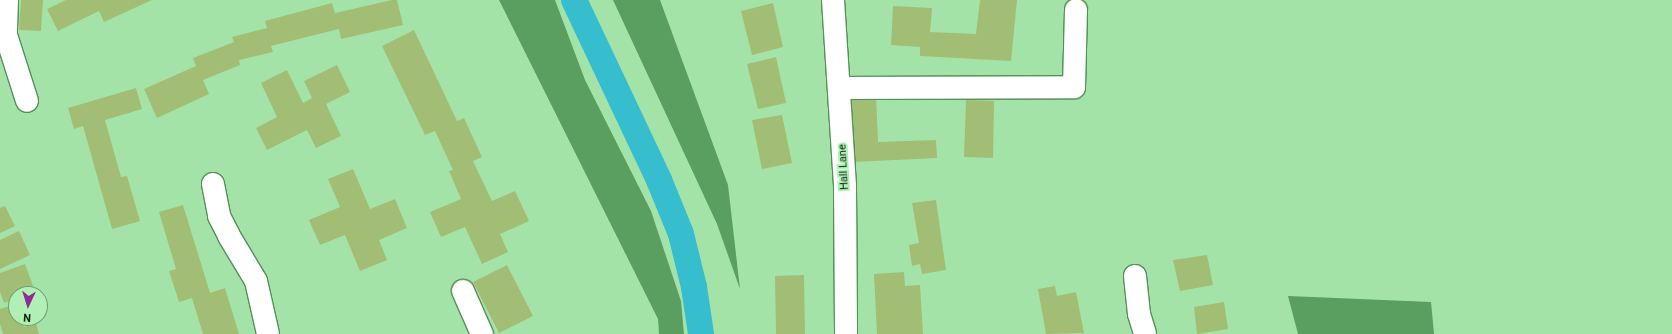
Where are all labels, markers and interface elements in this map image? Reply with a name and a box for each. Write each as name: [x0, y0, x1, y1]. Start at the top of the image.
street label: Hall Lane: [836, 144, 852, 190]
north arrow: [8, 286, 48, 326]
text: N: [23, 311, 32, 324]

